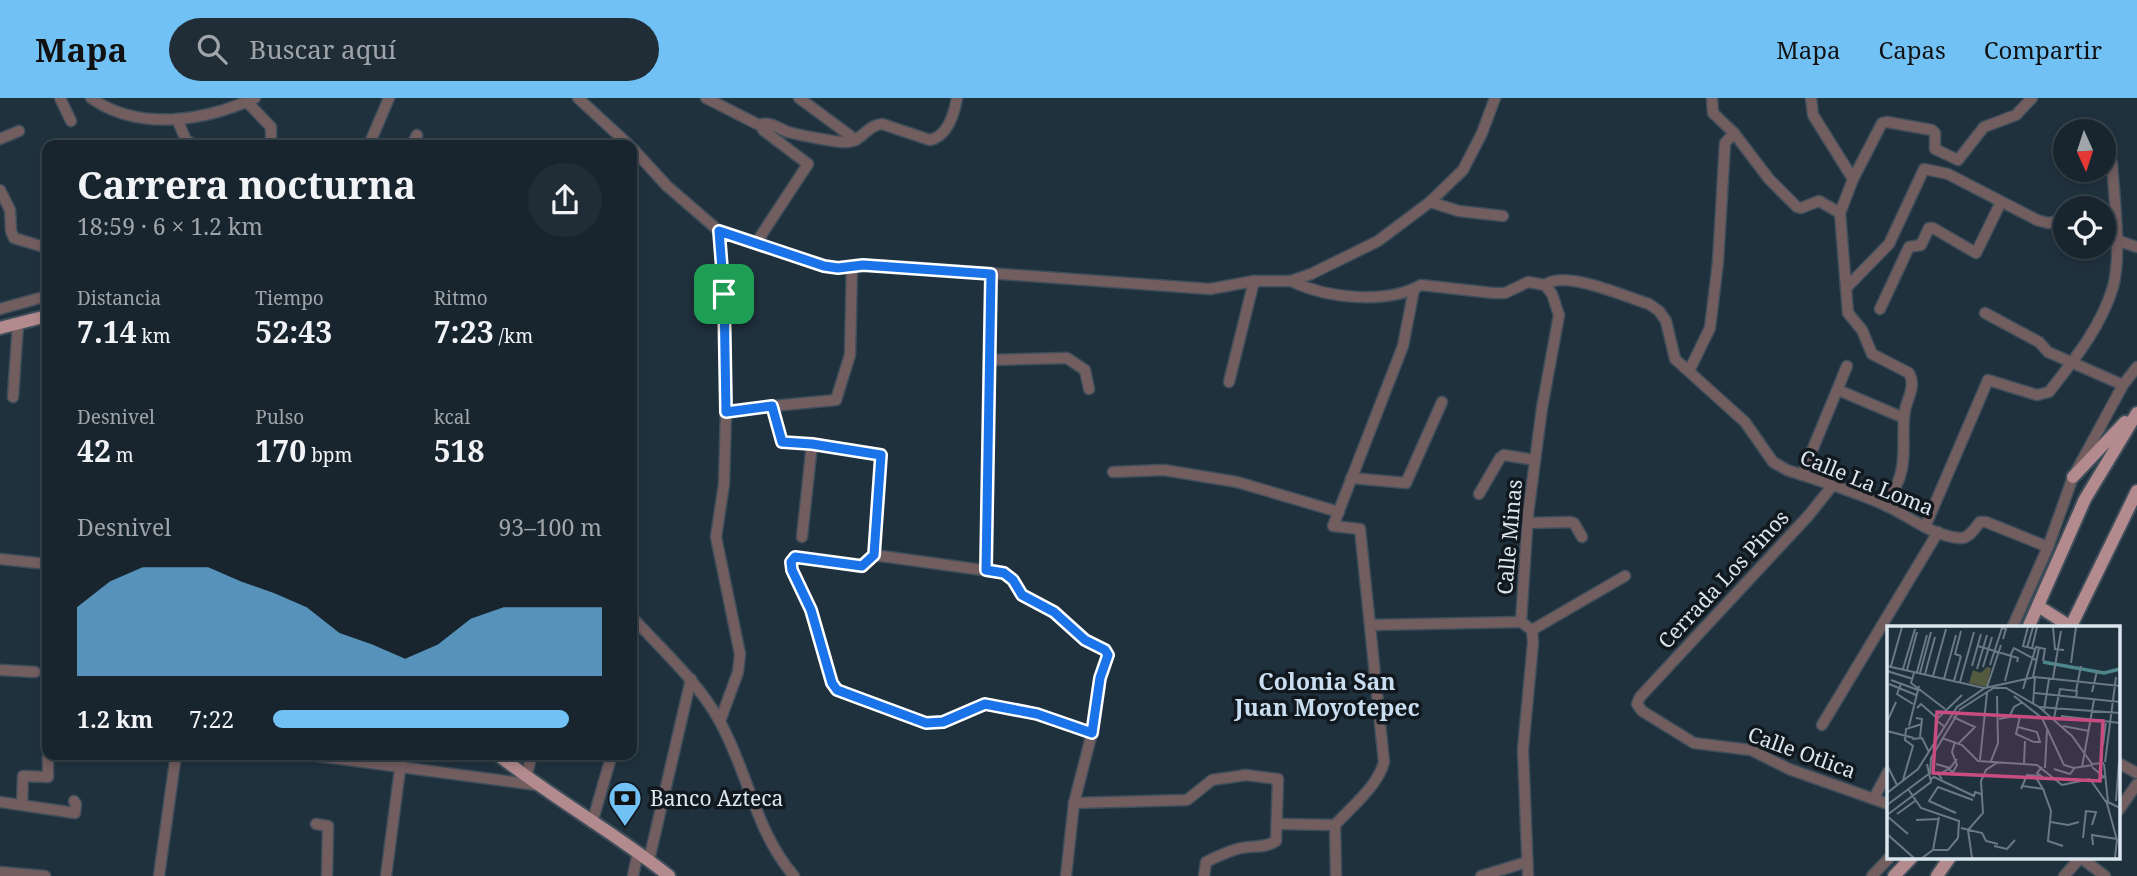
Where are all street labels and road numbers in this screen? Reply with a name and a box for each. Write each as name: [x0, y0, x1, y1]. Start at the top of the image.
street label: Calle La Loma: [1796, 442, 1938, 522]
street label: Calle Minas: [1490, 478, 1528, 596]
street label: Cerrada Los Pinos: [1651, 504, 1795, 654]
street label: Calle Otlica: [1744, 720, 1860, 784]

